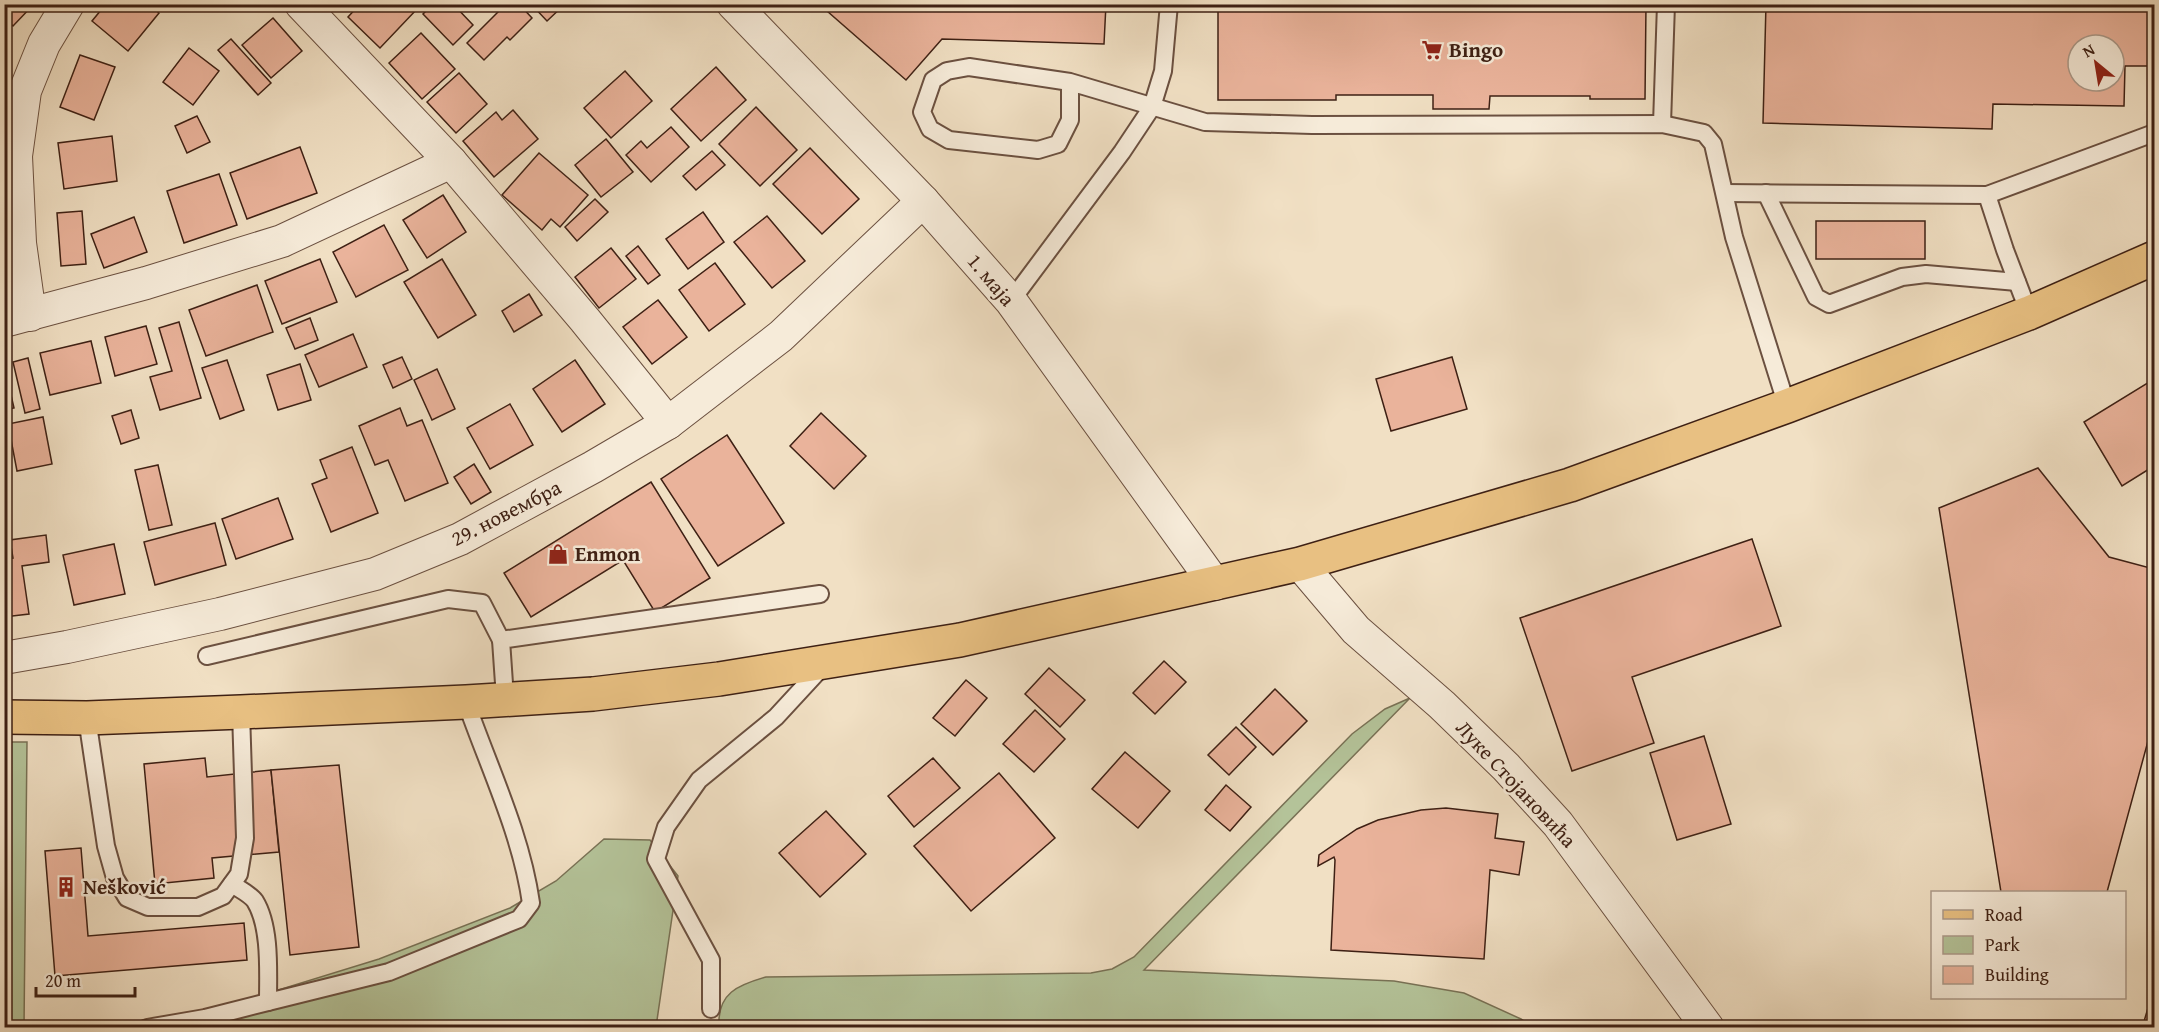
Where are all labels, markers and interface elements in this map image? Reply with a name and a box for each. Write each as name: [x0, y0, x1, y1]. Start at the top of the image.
north arrow: [2066, 33, 2126, 93]
place label: Bingo: [1449, 34, 1503, 65]
text: N: [2078, 37, 2099, 63]
supermarket icon: Bingo: [1420, 38, 1444, 62]
street label: 1. маја: [960, 247, 1023, 313]
street label: 29. новембра: [445, 471, 566, 554]
place label: Enmon: [575, 538, 641, 569]
shop icon: Enmon: [546, 542, 570, 566]
street label: Луке Стојановића: [1449, 713, 1584, 855]
place label: Nešković: [83, 871, 166, 902]
building icon: Nešković: [54, 875, 78, 899]
legend: [1931, 891, 2126, 999]
text: Road: [1985, 901, 2023, 928]
text: Park: [1985, 931, 2021, 958]
scale bar: [36, 960, 135, 998]
text: Building: [1985, 961, 2049, 988]
text: 20 m: [45, 967, 81, 994]

